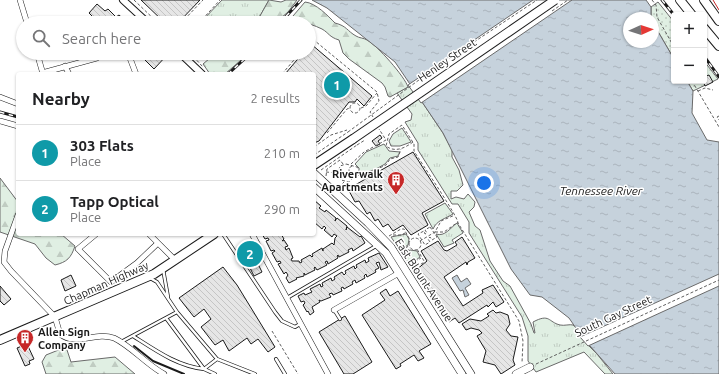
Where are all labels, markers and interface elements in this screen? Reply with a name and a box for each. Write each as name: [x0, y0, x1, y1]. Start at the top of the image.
north arrow: [623, 12, 659, 48]
map controls: [671, 12, 707, 84]
button: +: [671, 12, 707, 48]
search box: [16, 16, 316, 60]
icon: search: [30, 27, 52, 49]
text: Search here: [62, 30, 141, 47]
street label: Henley Street: [416, 36, 479, 84]
button: −: [671, 48, 707, 84]
pin: 1: [324, 70, 350, 100]
text: Nearby: [32, 89, 90, 108]
text: 2 results: [250, 91, 300, 105]
text: 303 Flats: [70, 137, 134, 154]
text: 1: [41, 146, 49, 160]
text: 210 m: [264, 146, 300, 160]
text: Place: [70, 154, 101, 168]
place label: Riverwalk Apartments: [321, 168, 384, 193]
building icon: Riverwalk Apartments: [386, 170, 406, 195]
your location: [474, 173, 494, 193]
water label: Tennessee River: [560, 184, 643, 197]
text: Tapp Optical: [70, 193, 159, 210]
text: 2: [41, 202, 49, 216]
text: 290 m: [264, 202, 300, 216]
text: Place: [70, 210, 101, 224]
street label: East Blount Avenue: [393, 236, 455, 324]
pin: 2: [237, 239, 263, 269]
street label: Chapman Highway: [62, 259, 151, 307]
street label: South Gay Street: [573, 293, 654, 339]
place label: Allen Sign Company: [38, 326, 90, 351]
building icon: Allen Sign Company: [15, 328, 35, 353]

